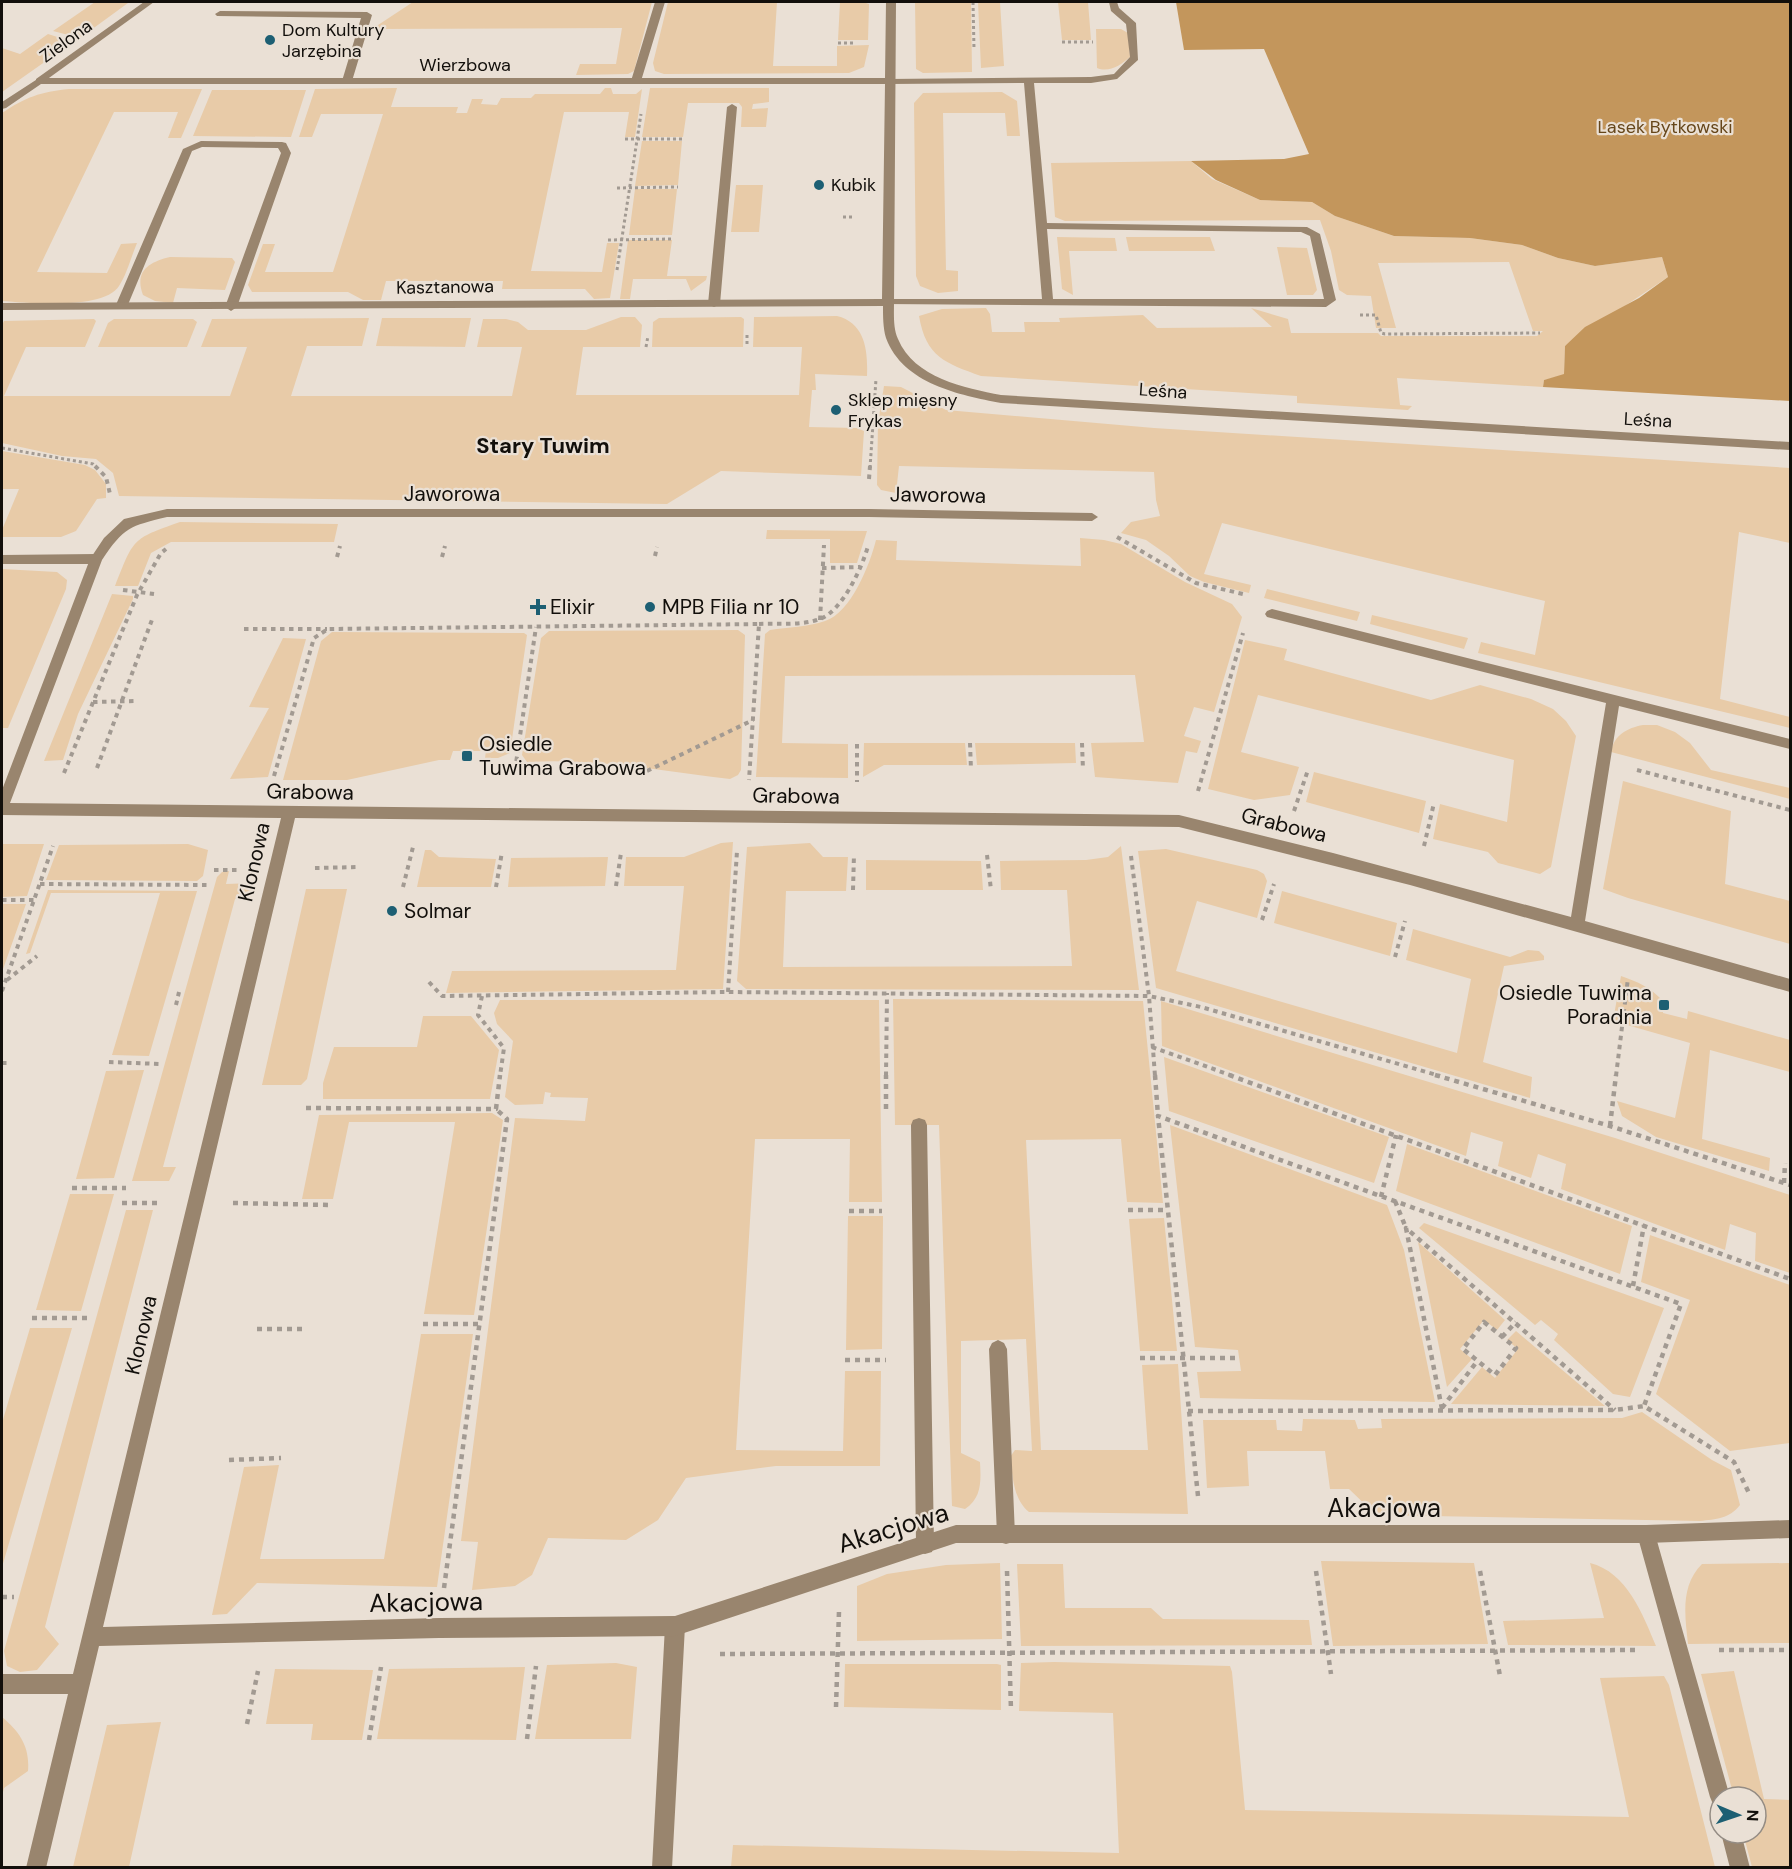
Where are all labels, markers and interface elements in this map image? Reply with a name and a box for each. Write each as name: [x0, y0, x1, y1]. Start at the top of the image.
street label: Zielona: [35, 14, 97, 68]
place label: Dom Kultury Jarzębina: [282, 18, 384, 63]
marker: Dom Kultury Jarzębina: [263, 33, 277, 47]
street label: Wierzbowa: [419, 53, 511, 77]
park label: Lasek Bytkowski: [1597, 115, 1733, 139]
place label: Kubik: [831, 173, 876, 197]
marker: Kubik: [812, 178, 826, 192]
street label: Kasztanowa: [396, 274, 494, 300]
street label: Leśna: [1138, 377, 1188, 405]
place label: Sklep mięsny Frykas: [848, 388, 958, 433]
marker: Sklep mięsny Frykas: [829, 403, 843, 417]
street label: Leśna: [1623, 407, 1673, 433]
district label: Stary Tuwim: [476, 431, 610, 460]
street label: Jaworowa: [404, 480, 500, 508]
street label: Jaworowa: [890, 480, 986, 510]
place label: Elixir: [550, 593, 595, 621]
place label: MPB Filia nr 10: [662, 593, 799, 621]
marker: Elixir: [531, 600, 545, 614]
marker: MPB Filia nr 10: [643, 600, 657, 614]
place label: Osiedle Tuwima Grabowa: [479, 730, 646, 782]
marker: Osiedle Tuwima Grabowa: [460, 749, 474, 763]
street label: Grabowa: [266, 777, 354, 807]
street label: Grabowa: [752, 781, 840, 811]
street label: Grabowa: [1238, 801, 1330, 849]
street label: Klonowa: [231, 820, 277, 904]
place label: Solmar: [404, 897, 471, 925]
marker: Solmar: [385, 904, 399, 918]
place label: Osiedle Tuwima Poradnia: [1499, 979, 1652, 1031]
marker: Osiedle Tuwima Poradnia: [1657, 998, 1671, 1012]
street label: Klonowa: [118, 1293, 164, 1377]
street label: Akacjowa: [1327, 1491, 1441, 1525]
street label: Akacjowa: [833, 1495, 953, 1561]
street label: Akacjowa: [369, 1584, 483, 1620]
north arrow: [1708, 1785, 1768, 1845]
text: N: [1742, 1809, 1763, 1822]

